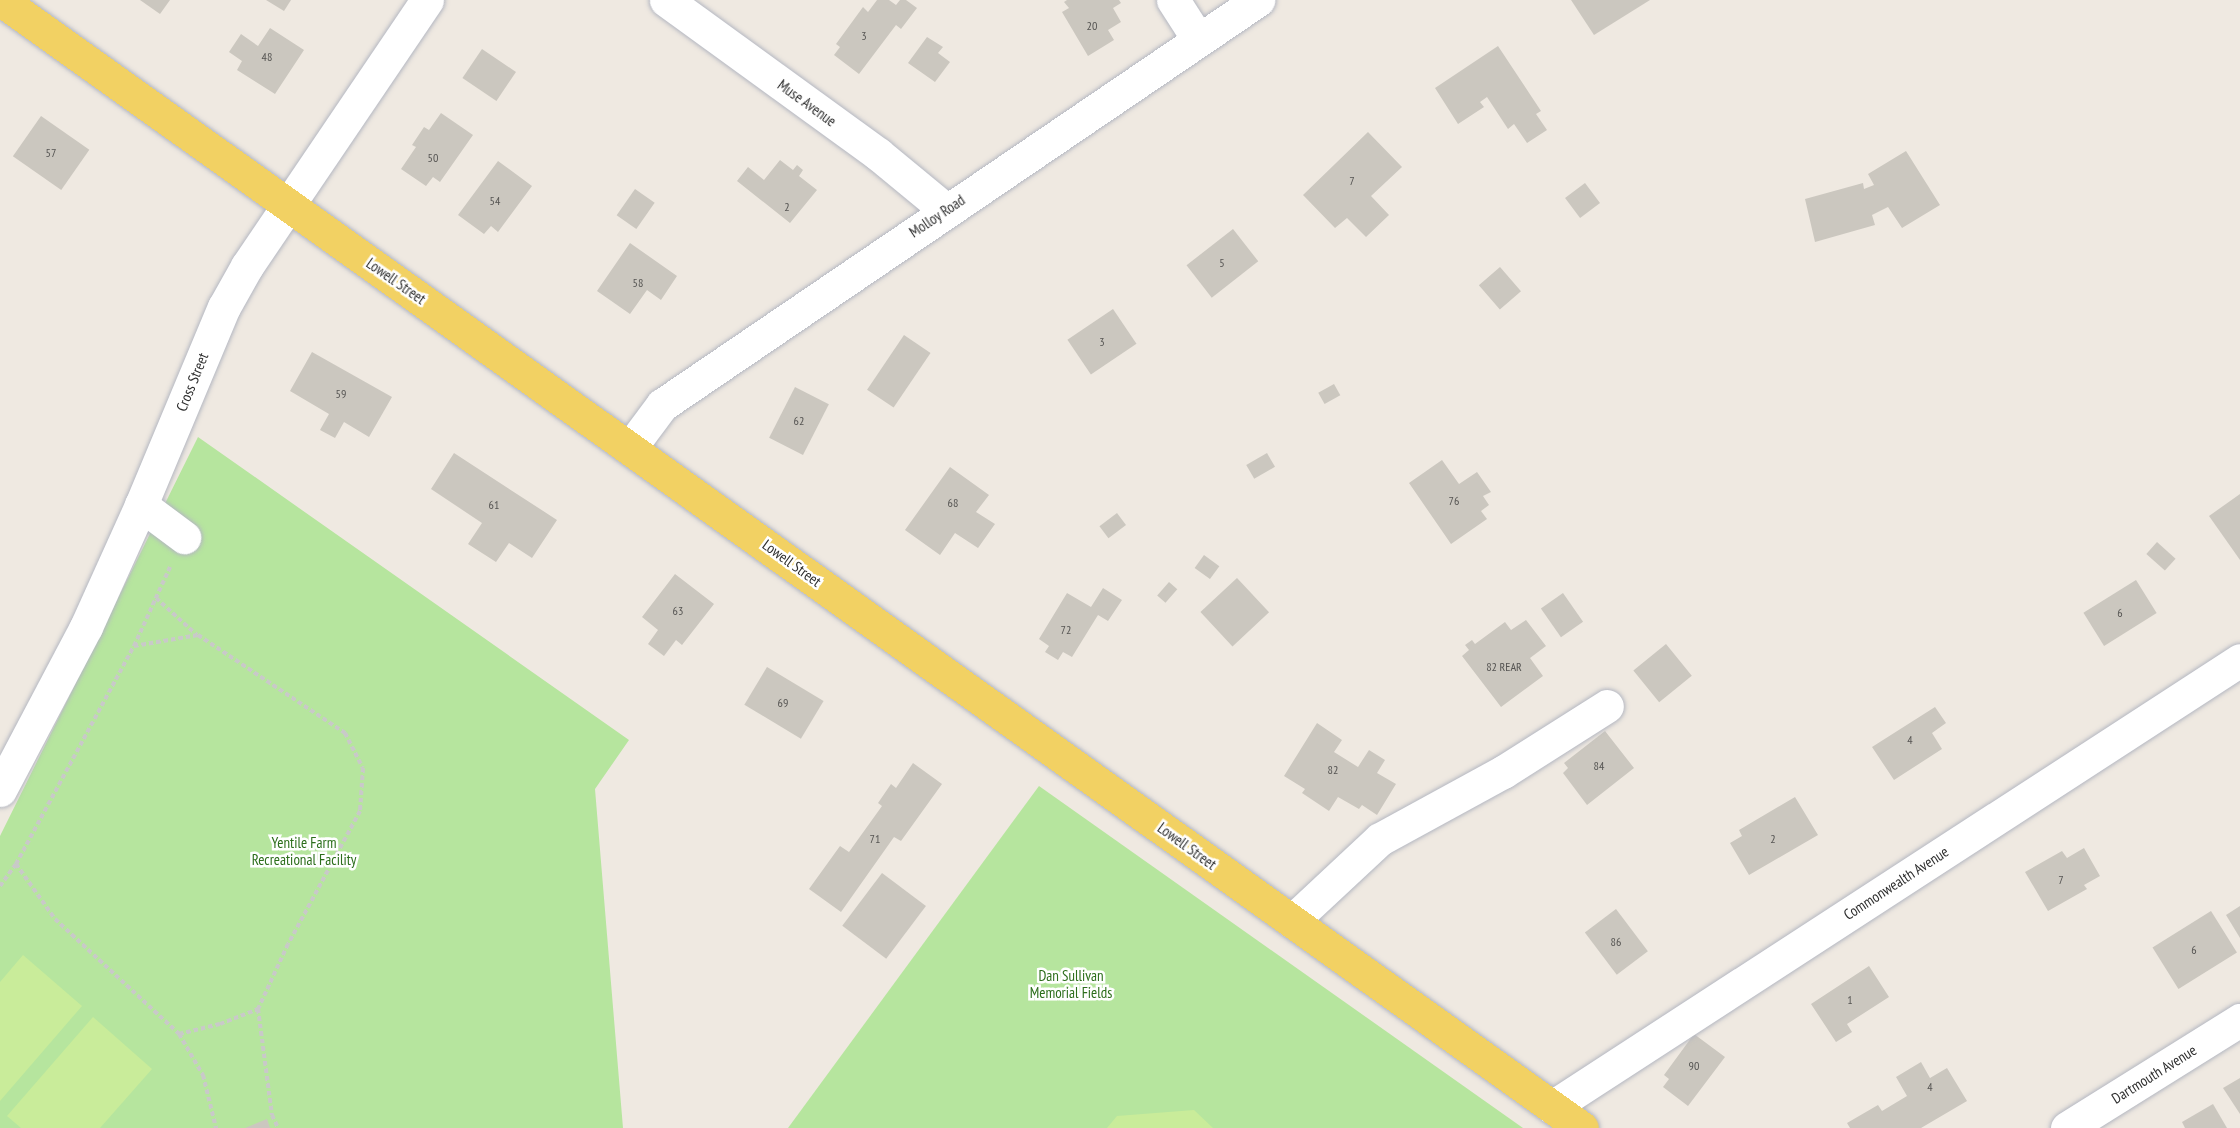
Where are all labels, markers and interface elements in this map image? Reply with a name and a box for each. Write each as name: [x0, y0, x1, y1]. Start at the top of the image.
house number: 20: [1087, 19, 1097, 33]
house number: 3: [861, 29, 867, 43]
house number: 48: [262, 50, 272, 64]
street label: Muse Avenue: [774, 76, 840, 130]
house number: 57: [46, 146, 56, 160]
house number: 50: [428, 151, 438, 165]
house number: 7: [1349, 174, 1355, 188]
street label: Molloy Road: [906, 191, 968, 241]
house number: 54: [490, 194, 500, 208]
house number: 2: [784, 200, 790, 214]
street label: Lowell Street: [363, 254, 429, 308]
house number: 5: [1219, 256, 1225, 270]
house number: 58: [633, 276, 643, 290]
house number: 3: [1099, 335, 1105, 349]
street label: Cross Street: [172, 350, 212, 414]
house number: 59: [336, 387, 346, 401]
house number: 62: [794, 414, 804, 428]
house number: 76: [1449, 494, 1459, 508]
house number: 68: [948, 496, 958, 510]
house number: 61: [489, 498, 499, 512]
street label: Lowell Street: [759, 536, 825, 590]
house number: 63: [673, 604, 683, 618]
house number: 6: [2117, 606, 2123, 620]
house number: 72: [1061, 623, 1071, 637]
house number: 82 REAR: [1486, 660, 1522, 674]
house number: 69: [778, 696, 788, 710]
house number: 4: [1907, 733, 1913, 747]
house number: 84: [1594, 759, 1604, 773]
house number: 82: [1328, 763, 1338, 777]
street label: Lowell Street: [1154, 819, 1220, 873]
house number: 71: [870, 832, 880, 846]
house number: 2: [1770, 832, 1776, 846]
park label: Yentile Farm Recreational Facility: [252, 833, 356, 868]
street label: Commonwealth Avenue: [1840, 842, 1952, 924]
house number: 7: [2058, 873, 2064, 887]
house number: 86: [1611, 935, 1621, 949]
house number: 6: [2191, 943, 2197, 957]
park label: Dan Sullivan Memorial Fields: [1030, 966, 1112, 1001]
house number: 1: [1847, 993, 1853, 1007]
street label: Dartmouth Avenue: [2108, 1041, 2200, 1107]
house number: 90: [1689, 1059, 1699, 1073]
house number: 4: [1927, 1080, 1933, 1094]

